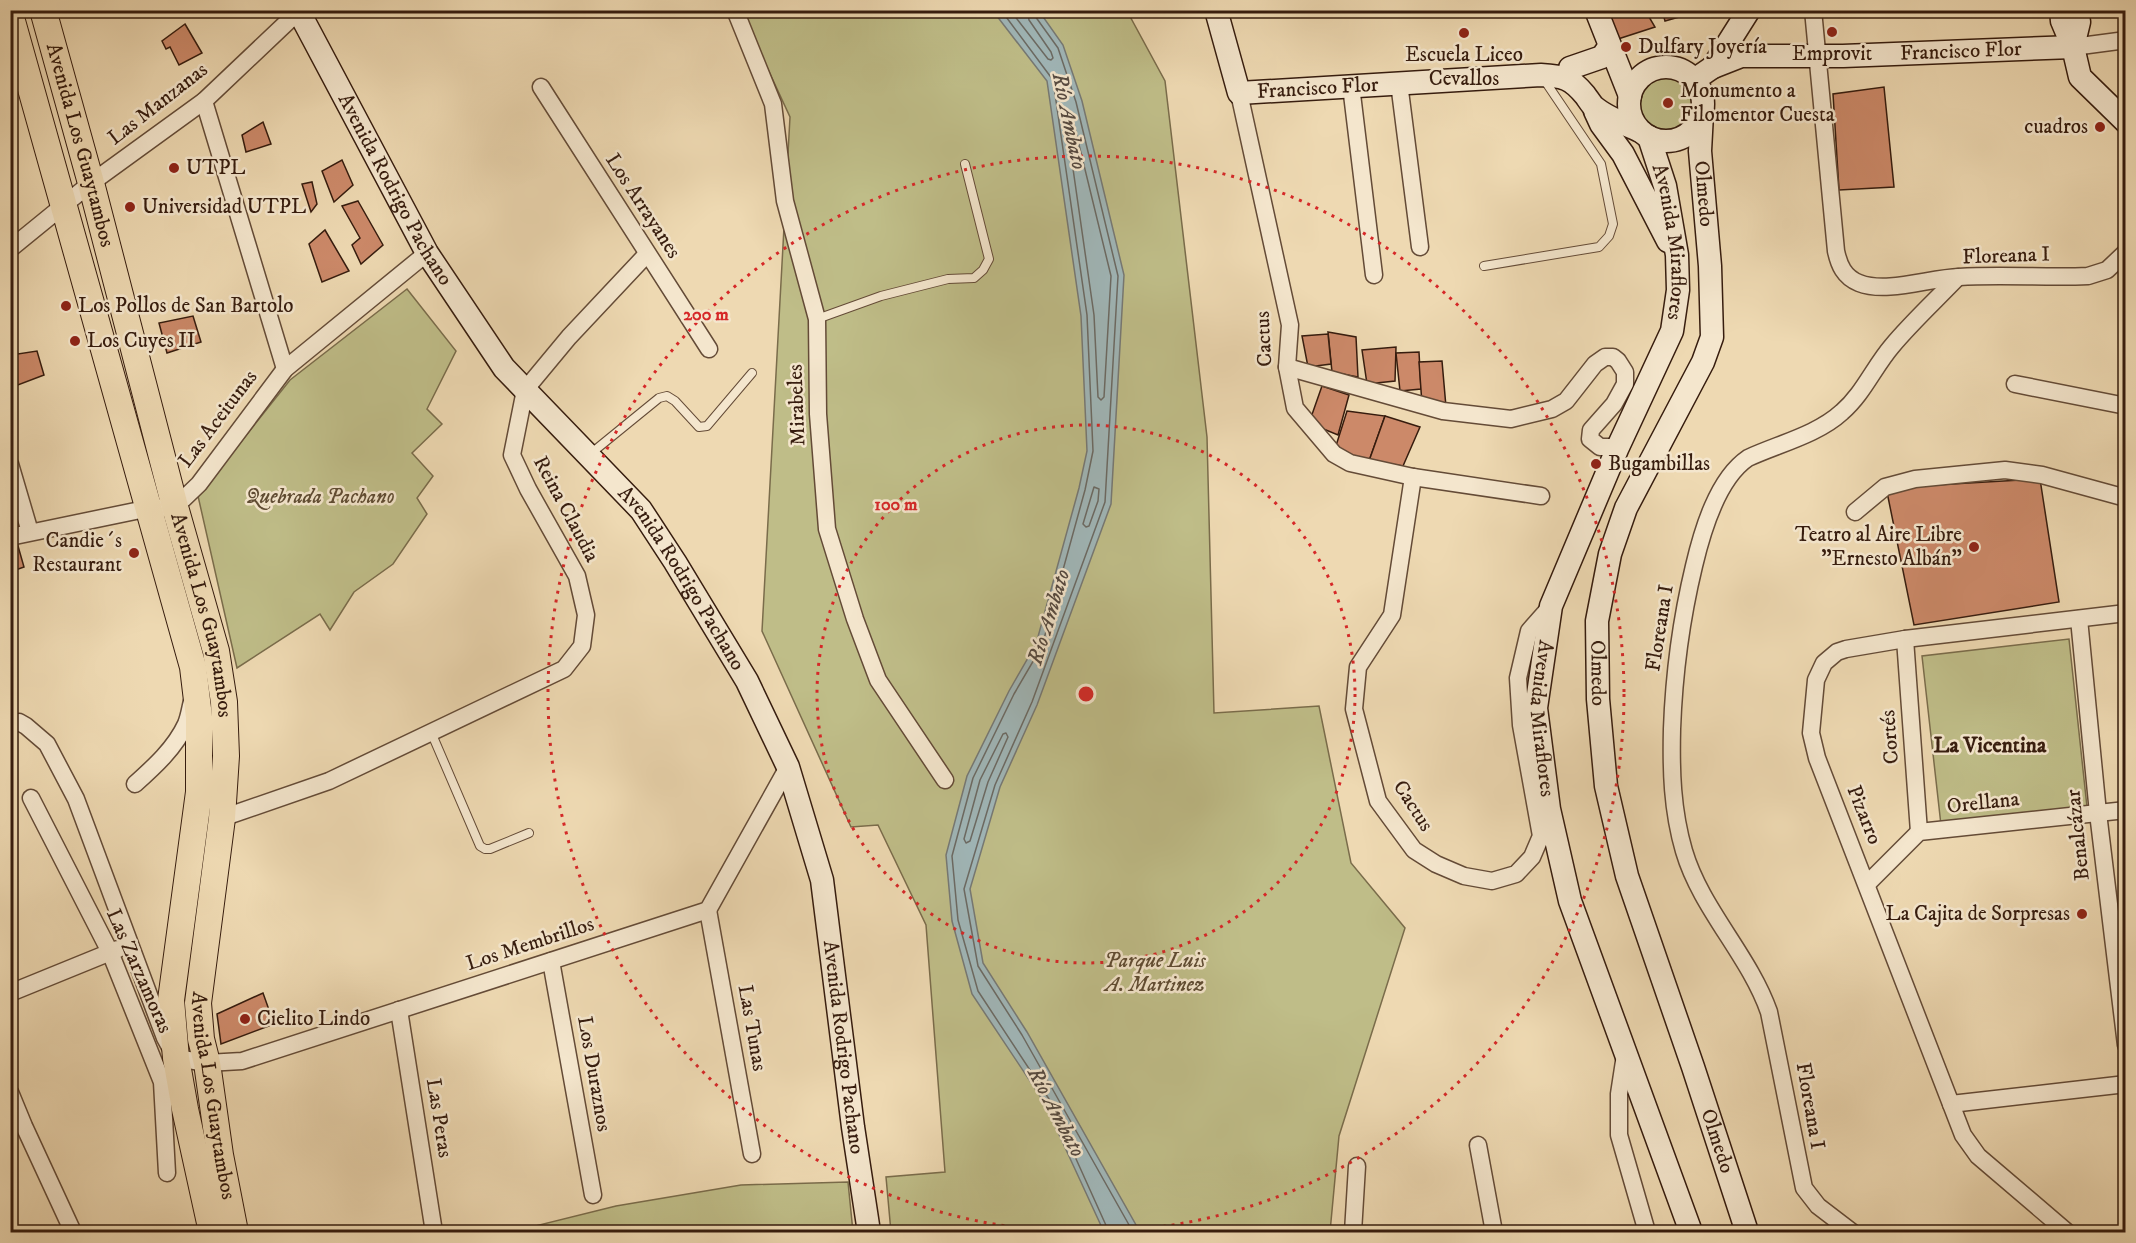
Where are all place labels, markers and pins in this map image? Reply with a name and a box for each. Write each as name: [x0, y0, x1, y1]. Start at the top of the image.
marker: Emprovit: [1825, 25, 1839, 39]
marker: Escuela Liceo Cevallos: [1457, 26, 1471, 40]
place label: Dulfary Joyería: [1638, 34, 1767, 60]
marker: Dulfary Joyería: [1619, 40, 1633, 54]
place label: Emprovit: [1792, 41, 1872, 67]
place label: Escuela Liceo Cevallos: [1405, 42, 1523, 92]
place label: Monumento a Filomentor Cuesta: [1680, 78, 1835, 128]
marker: Monumento a Filomentor Cuesta: [1661, 96, 1675, 110]
place label: cuadros: [2024, 114, 2088, 140]
marker: cuadros: [2093, 120, 2107, 134]
place label: UTPL: [186, 155, 246, 181]
marker: UTPL: [167, 161, 181, 175]
place label: Universidad UTPL: [142, 194, 306, 220]
marker: Universidad UTPL: [123, 200, 137, 214]
place label: Los Pollos de San Bartolo: [78, 293, 293, 319]
marker: Los Pollos de San Bartolo: [59, 299, 73, 313]
place label: Los Cuyes II: [87, 328, 195, 354]
marker: Los Cuyes II: [68, 334, 82, 348]
place label: Bugambillas: [1608, 451, 1710, 477]
marker: Bugambillas: [1589, 457, 1603, 471]
place label: Teatro al Aire Libre "Ernesto Albán": [1795, 522, 1962, 572]
place label: Candie´s Restaurant: [32, 528, 122, 578]
marker: Teatro al Aire Libre "Ernesto Albán": [1967, 540, 1981, 554]
marker: Candie´s Restaurant: [127, 546, 141, 560]
centre of rings: [1076, 684, 1096, 704]
place label: La Cajita de Sorpresas: [1886, 901, 2070, 927]
marker: La Cajita de Sorpresas: [2075, 907, 2089, 921]
place label: Cielito Lindo: [257, 1006, 370, 1032]
marker: Cielito Lindo: [238, 1012, 252, 1026]

